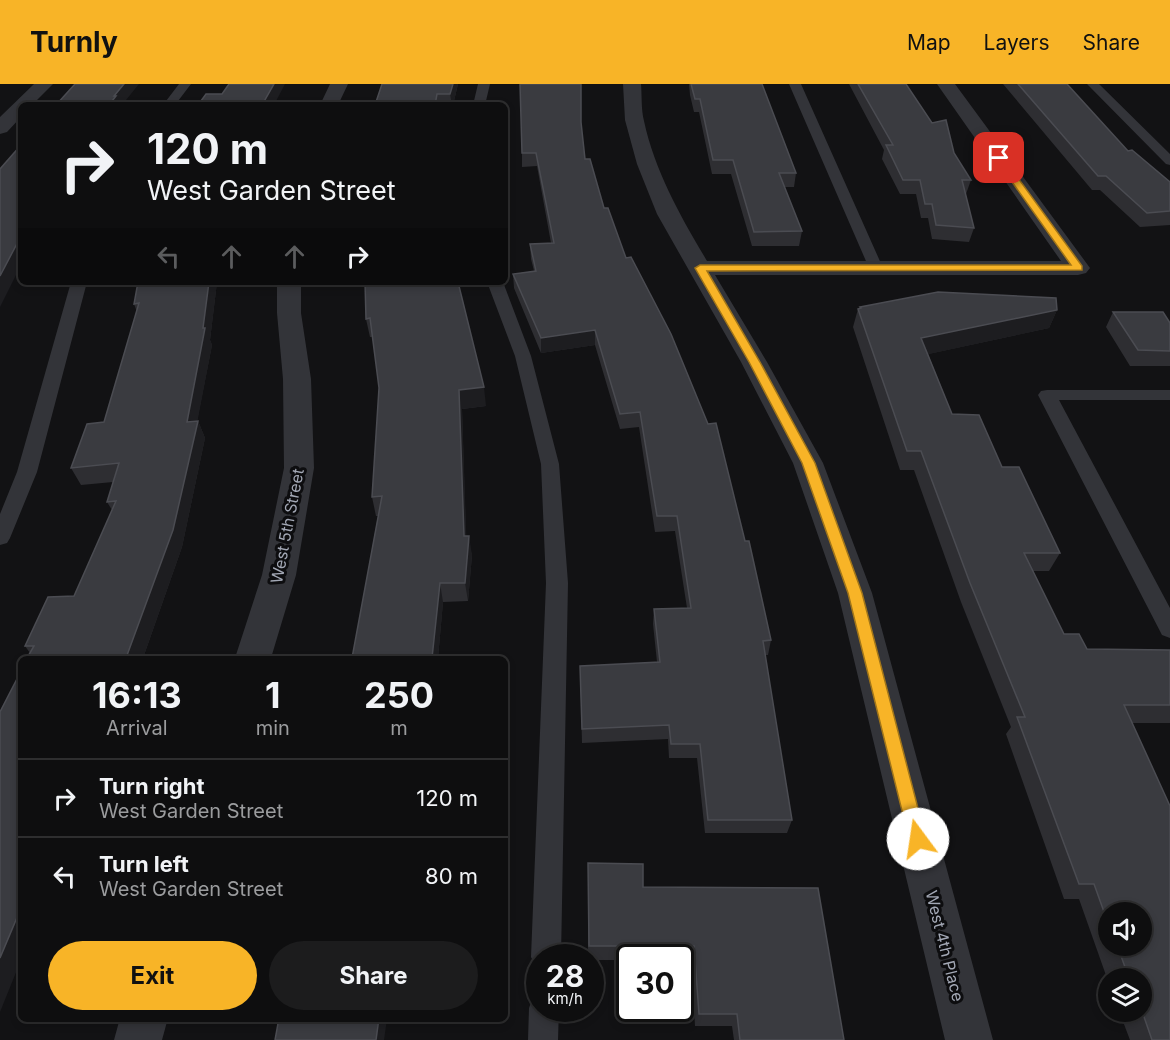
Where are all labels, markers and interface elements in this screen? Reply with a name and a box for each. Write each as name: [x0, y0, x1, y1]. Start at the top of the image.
text: Turnly: [30, 25, 118, 59]
text: Map: [907, 30, 951, 55]
text: Layers: [984, 30, 1050, 55]
text: Share: [1083, 30, 1140, 55]
text: 120 m: [147, 123, 268, 174]
icon: right: [48, 126, 126, 204]
pin: [973, 132, 1024, 183]
icon: arrive: [982, 141, 1015, 174]
text: West Garden Street: [147, 174, 396, 207]
icon: left: [152, 240, 185, 273]
icon: ahead: [215, 240, 248, 273]
icon: ahead: [278, 240, 311, 273]
icon: right: [341, 240, 374, 273]
street label: West 5th Street: [266, 467, 308, 585]
text: 16:13: [92, 673, 182, 717]
text: 1: [265, 673, 281, 717]
text: 250: [364, 673, 434, 717]
text: Arrival: [106, 716, 168, 740]
text: min: [256, 716, 290, 740]
text: m: [390, 716, 408, 740]
text: Turn right: [99, 773, 205, 799]
icon: right: [48, 782, 81, 815]
text: 120 m: [416, 785, 478, 811]
text: West Garden Street: [99, 799, 283, 823]
position arrow: [886, 807, 950, 871]
text: Turn left: [99, 851, 189, 877]
icon: left: [48, 860, 81, 893]
text: 80 m: [425, 863, 478, 889]
text: West Garden Street: [99, 877, 283, 901]
street label: West 4th Place: [922, 888, 968, 1004]
map controls: [1098, 902, 1152, 1022]
button: sound: [1098, 902, 1152, 956]
button: Exit: [48, 941, 257, 1010]
button: Share: [269, 941, 478, 1010]
speed limit sign: 30: [616, 944, 694, 1022]
text: 28: [546, 958, 584, 994]
button: layers: [1098, 968, 1152, 1022]
text: km/h: [547, 989, 583, 1008]

